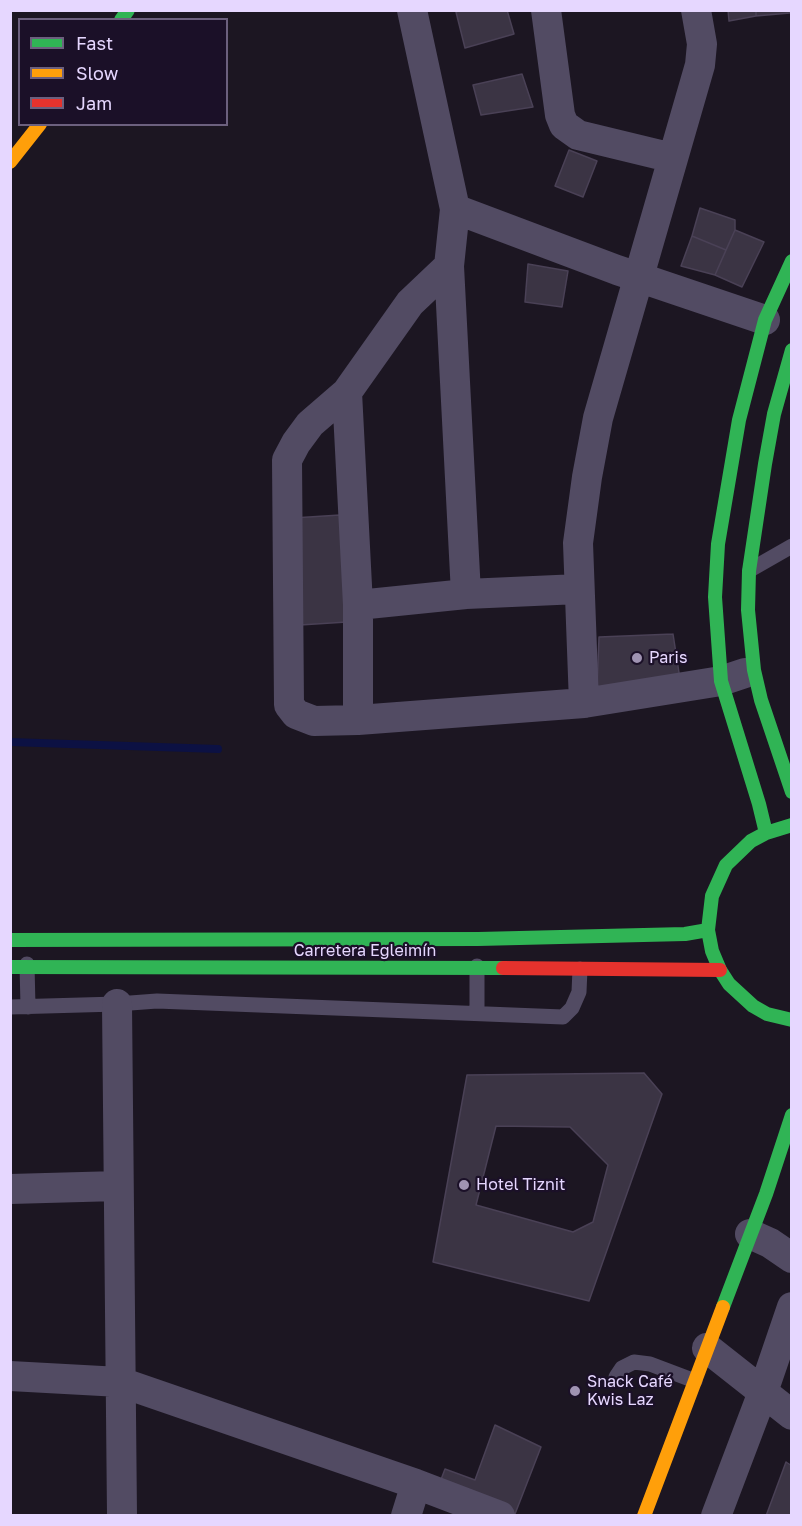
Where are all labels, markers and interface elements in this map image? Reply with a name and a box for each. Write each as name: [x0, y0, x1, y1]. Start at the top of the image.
legend: [18, 18, 228, 126]
text: Fast: [76, 32, 113, 54]
text: Slow: [76, 62, 118, 84]
text: Jam: [76, 92, 112, 114]
place label: Paris: [649, 648, 687, 668]
marker: Paris: [630, 651, 644, 665]
street label: Carretera Egleimín: [294, 941, 436, 961]
place label: Hotel Tiznit: [476, 1175, 565, 1195]
marker: Hotel Tiznit: [457, 1178, 471, 1192]
place label: Snack Café Kwis Laz: [587, 1372, 673, 1410]
marker: Snack Café Kwis Laz: [568, 1384, 582, 1398]

